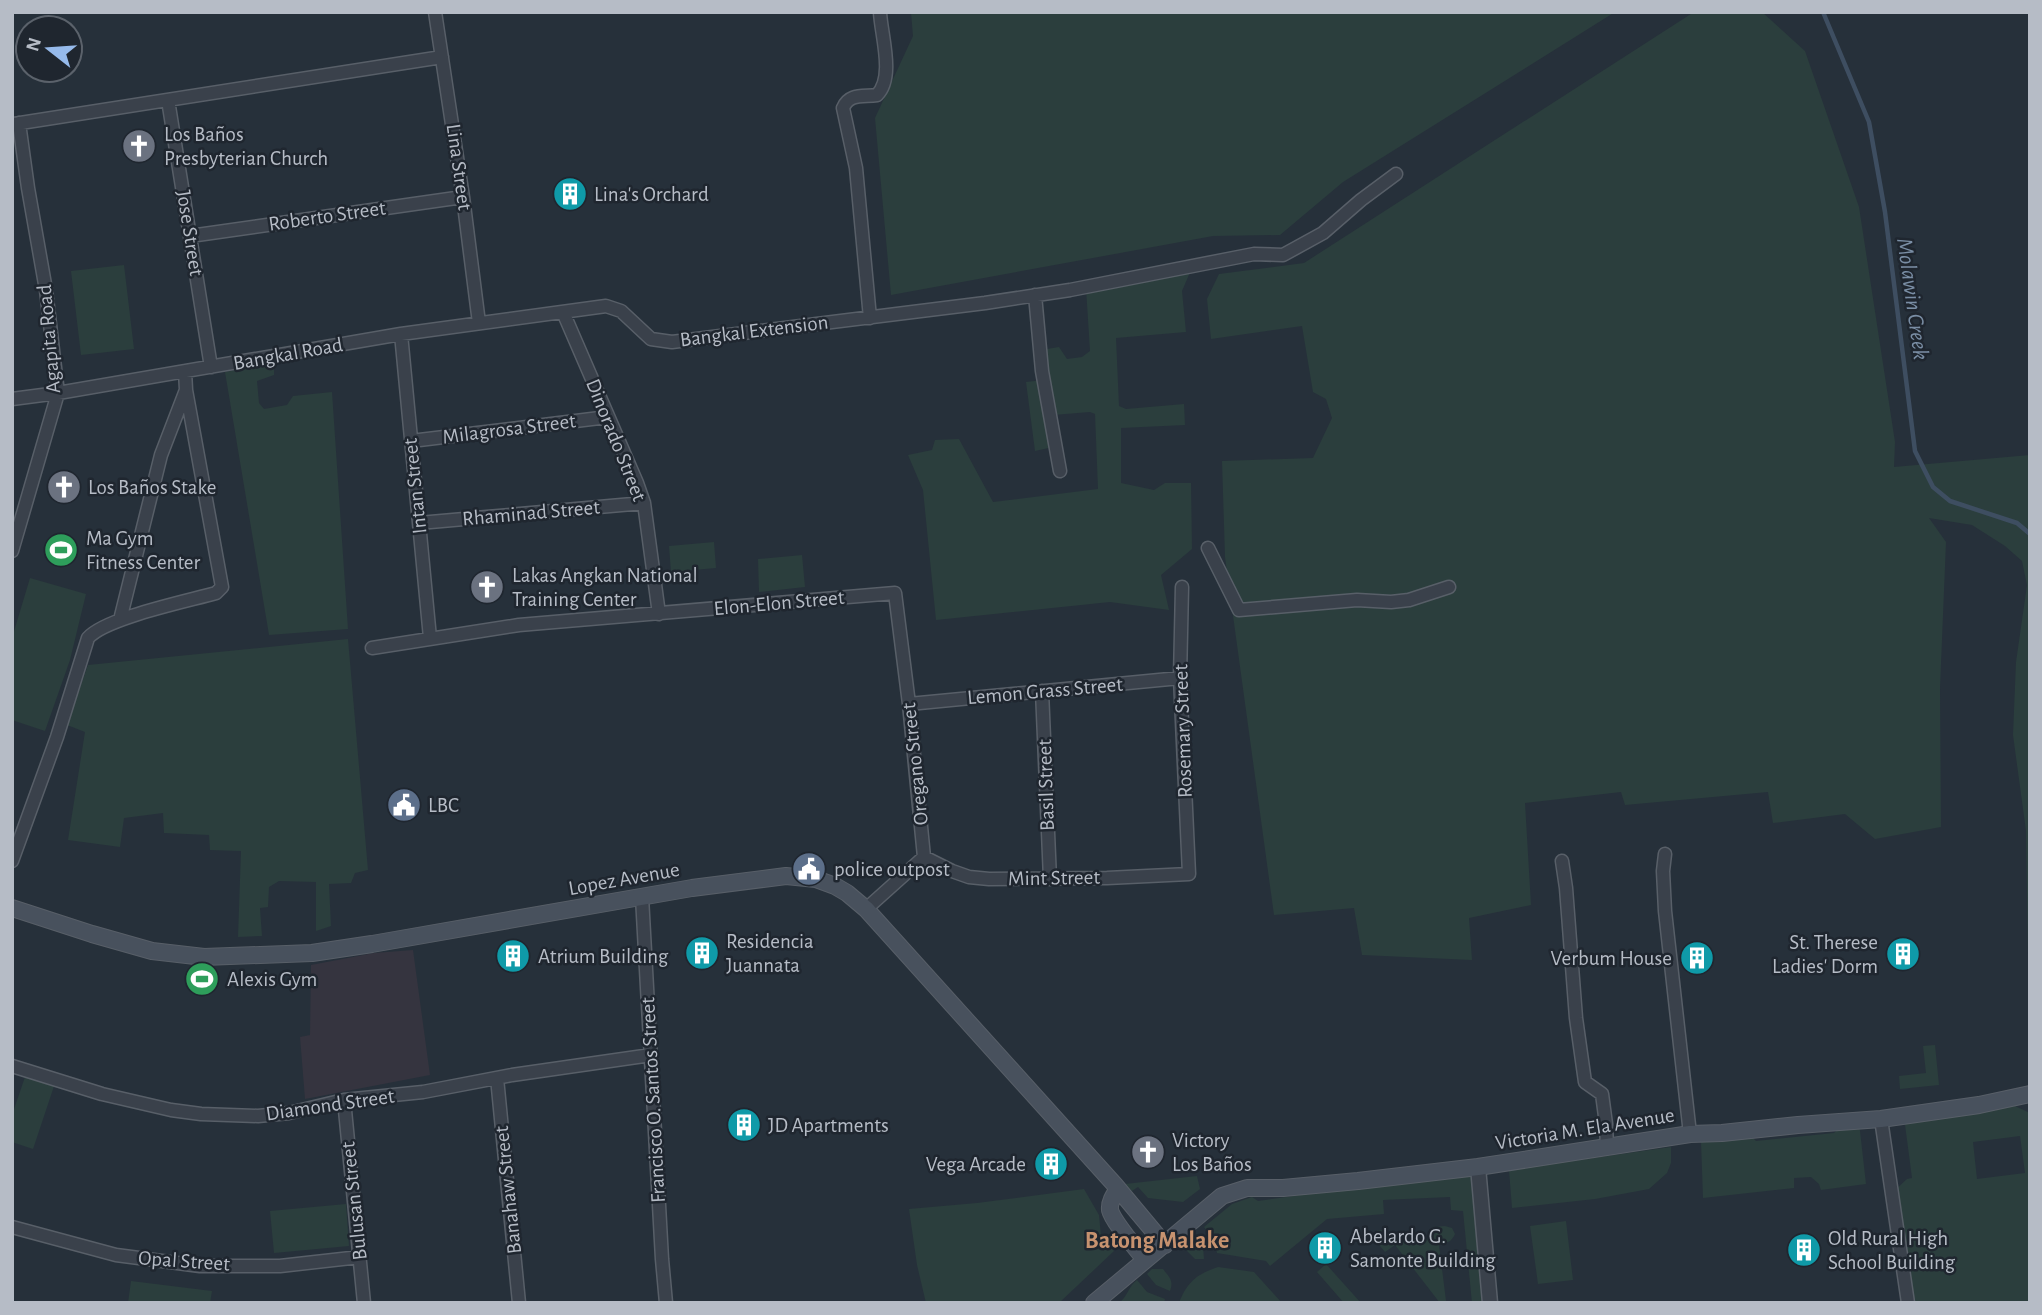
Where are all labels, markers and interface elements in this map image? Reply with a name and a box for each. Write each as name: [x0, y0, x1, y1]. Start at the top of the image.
north arrow: [14, 14, 84, 84]
text: N: [23, 35, 45, 54]
street label: Lina Street: [443, 122, 476, 212]
place label: Los Baños Presbyterian Church: [164, 124, 328, 169]
church icon: Los Baños Presbyterian Church: [120, 127, 158, 165]
building icon: Lina's Orchard: [551, 175, 589, 213]
place label: Lina's Orchard: [594, 184, 709, 205]
street label: Jose Street: [173, 189, 207, 278]
street label: Roberto Street: [267, 197, 387, 235]
water label: Molawin Creek: [1892, 237, 1932, 362]
street label: Agapita Road: [34, 284, 64, 394]
street label: Bangkal Extension: [679, 311, 829, 351]
street label: Bangkal Road: [231, 334, 345, 374]
street label: Dinorado Street: [582, 376, 650, 504]
street label: Milagrosa Street: [441, 410, 577, 448]
street label: Intan Street: [399, 437, 430, 535]
church icon: Los Baños Stake: [45, 468, 83, 506]
place label: Los Baños Stake: [88, 477, 216, 498]
street label: Rhaminad Street: [461, 496, 601, 529]
place label: Ma Gym Fitness Center: [86, 528, 201, 573]
sports icon: Ma Gym Fitness Center: [42, 531, 80, 569]
place label: Lakas Angkan National Training Center: [512, 565, 698, 610]
church icon: Lakas Angkan National Training Center: [468, 568, 506, 606]
street label: Elon-Elon Street: [713, 587, 846, 619]
street label: Rosemary Street: [1170, 663, 1196, 798]
street label: Lemon Grass Street: [966, 674, 1124, 708]
street label: Oregano Street: [898, 701, 932, 826]
street label: Basil Street: [1034, 738, 1058, 831]
public building icon: LBC: [385, 786, 423, 824]
place label: LBC: [428, 795, 459, 816]
public building icon: police outpost: [790, 850, 828, 888]
street label: Lopez Avenue: [567, 859, 681, 899]
place label: police outpost: [834, 859, 950, 880]
street label: Mint Street: [1008, 867, 1101, 889]
place label: Residencia Juannata: [726, 931, 814, 976]
place label: St. Therese Ladies' Dorm: [1772, 932, 1878, 977]
building icon: Residencia Juannata: [683, 934, 721, 972]
building icon: St. Therese Ladies' Dorm: [1884, 935, 1922, 973]
building icon: Atrium Building: [494, 937, 532, 975]
building icon: Verbum House: [1678, 939, 1716, 977]
place label: Atrium Building: [538, 946, 669, 967]
place label: Verbum House: [1551, 948, 1672, 969]
sports icon: Alexis Gym: [183, 960, 221, 998]
place label: Alexis Gym: [227, 969, 317, 990]
street label: Francisco O. Santos Street: [637, 996, 669, 1203]
street label: Diamond Street: [264, 1086, 396, 1124]
street label: Victoria M. Ela Avenue: [1494, 1104, 1676, 1154]
building icon: JD Apartments: [725, 1106, 763, 1144]
place label: JD Apartments: [768, 1115, 889, 1136]
street label: Banahaw Street: [491, 1125, 525, 1255]
place label: Victory Los Baños: [1172, 1130, 1252, 1175]
church icon: Victory Los Baños: [1129, 1133, 1167, 1171]
street label: Bulusan Street: [337, 1140, 371, 1261]
building icon: Vega Arcade: [1032, 1145, 1070, 1183]
place label: Vega Arcade: [926, 1154, 1026, 1175]
place label: Abelardo G. Samonte Building: [1350, 1226, 1496, 1271]
place label: Old Rural High School Building: [1828, 1228, 1956, 1273]
district label: Batong Malake: [1085, 1229, 1229, 1253]
building icon: Abelardo G. Samonte Building: [1306, 1229, 1344, 1267]
building icon: Old Rural High School Building: [1785, 1231, 1823, 1269]
street label: Opal Street: [137, 1247, 231, 1275]

